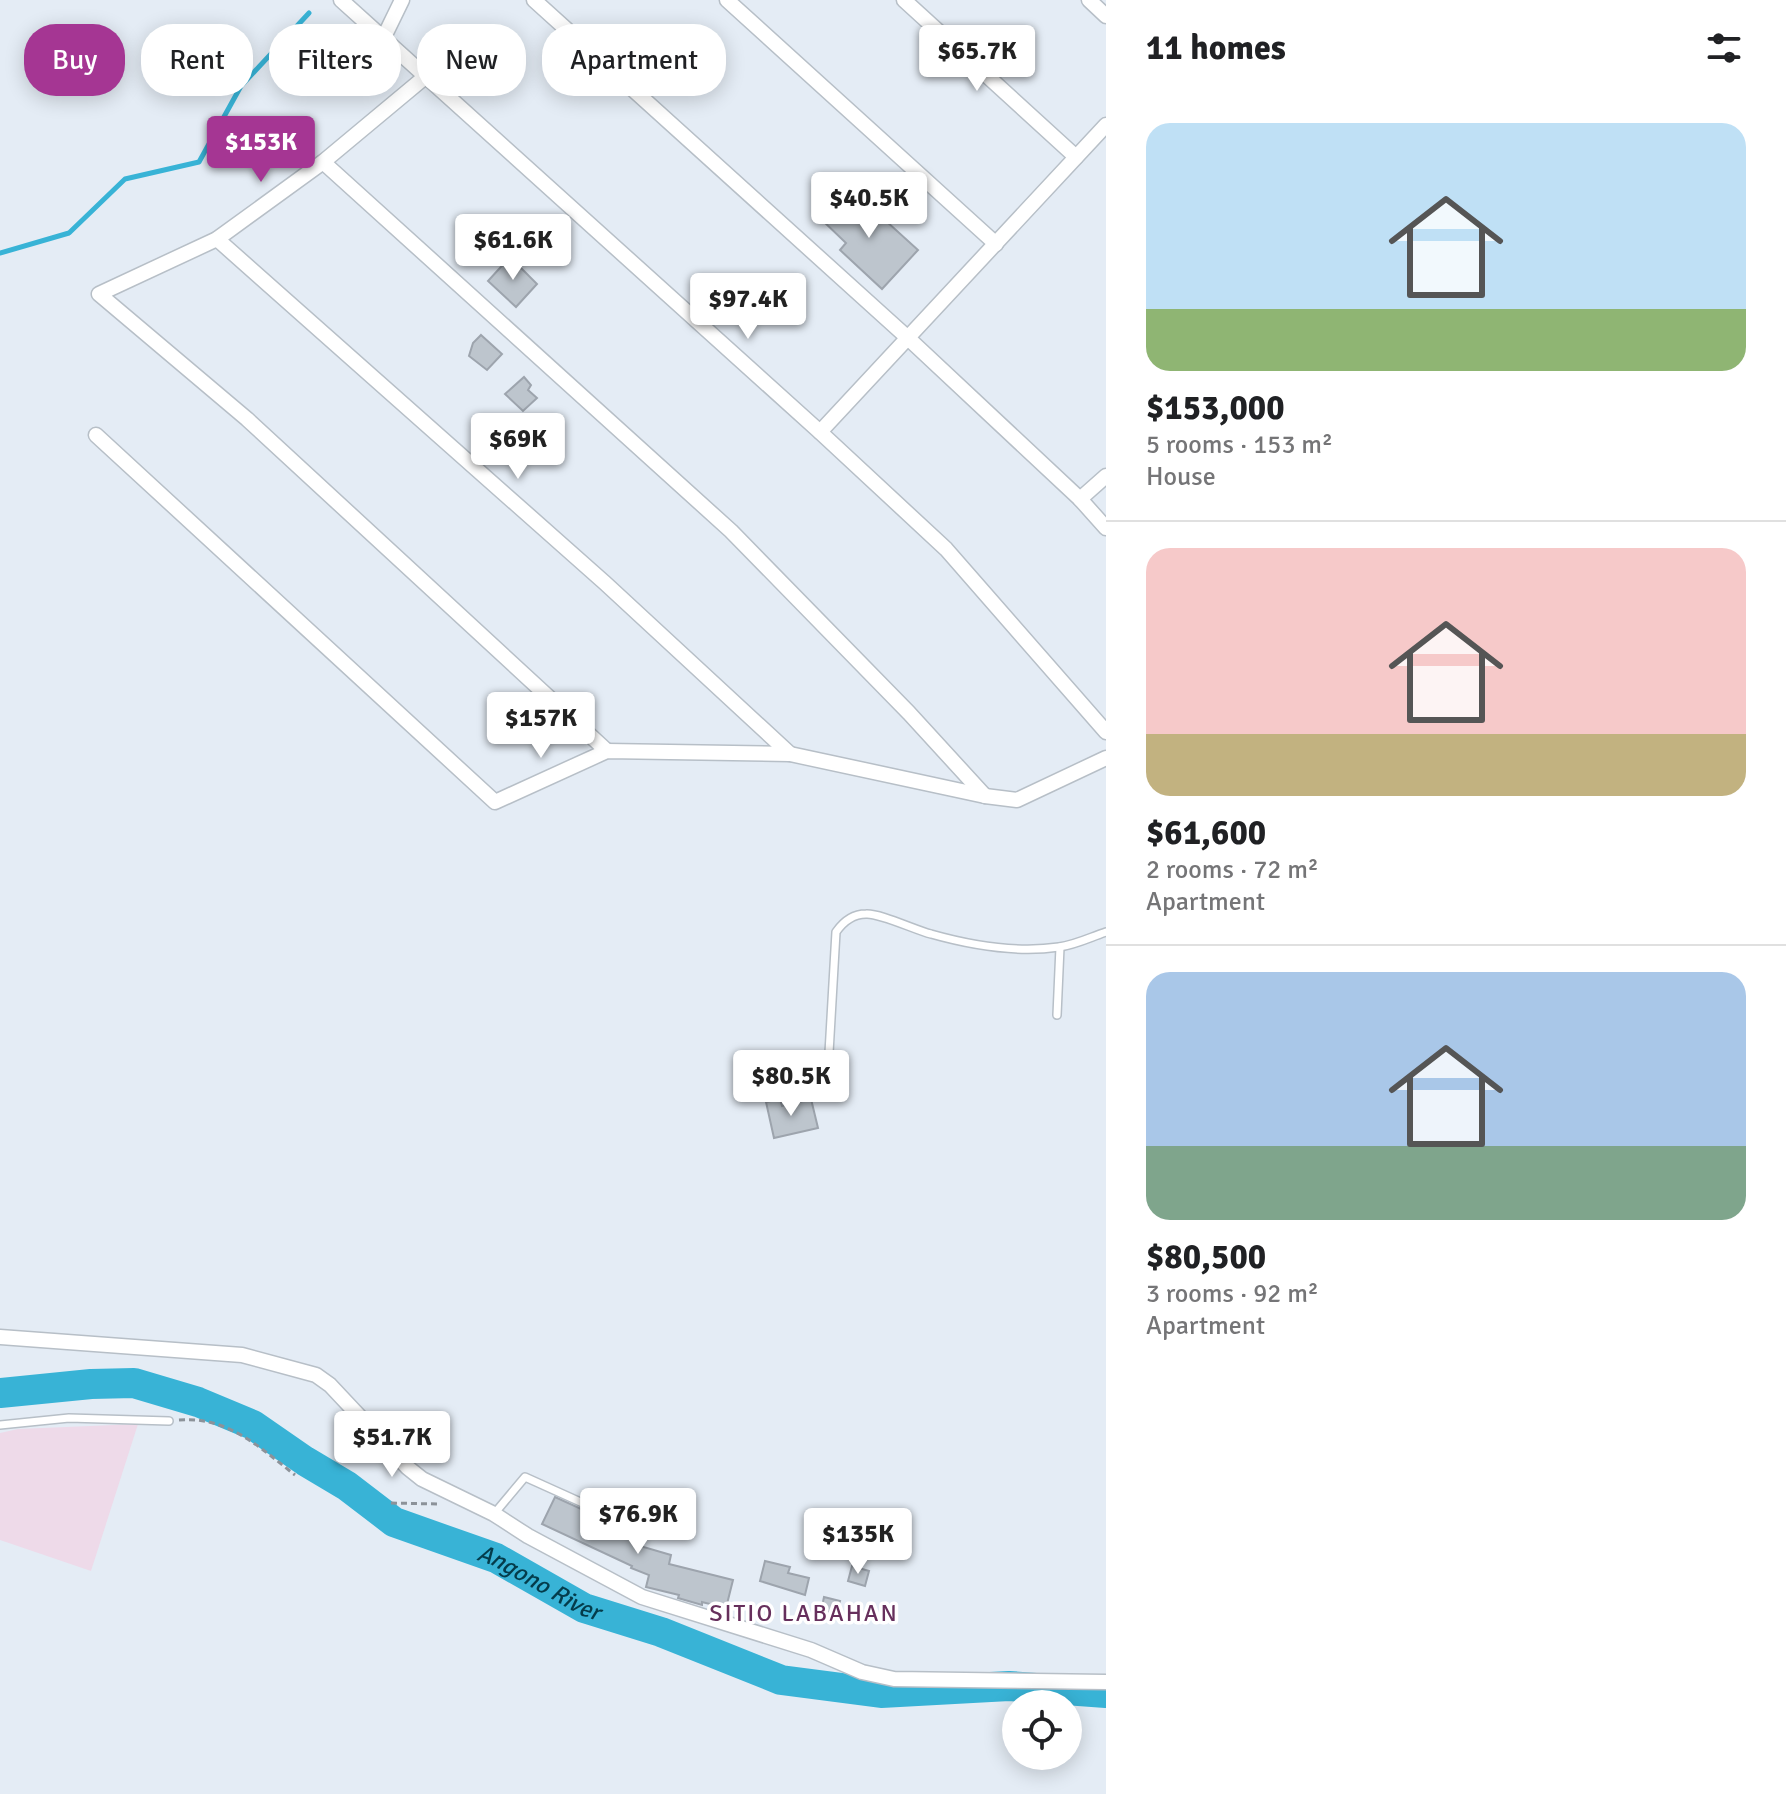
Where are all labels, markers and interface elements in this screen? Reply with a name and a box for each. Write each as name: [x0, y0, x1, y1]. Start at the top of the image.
chip: Buy: [24, 24, 125, 96]
chip: Rent: [141, 24, 253, 96]
chip: Filters: [269, 24, 401, 96]
chip: New: [417, 24, 526, 96]
chip: Apartment: [542, 24, 726, 96]
pin: $65.7K: [912, 25, 1042, 93]
icon: filters: [1702, 26, 1746, 70]
text: 11 homes: [1146, 27, 1286, 69]
text: $65.7K: [937, 35, 1017, 67]
pin: $153K: [205, 116, 317, 184]
text: $153K: [225, 126, 297, 158]
pin: $40.5K: [804, 172, 934, 240]
icon: home: [1374, 175, 1518, 319]
text: $40.5K: [829, 182, 909, 214]
pin: $61.6K: [448, 214, 578, 282]
text: $61.6K: [473, 224, 553, 256]
pin: $97.4K: [683, 273, 813, 341]
text: $97.4K: [708, 283, 788, 315]
text: $153,000: [1146, 387, 1285, 429]
pin: $69K: [471, 413, 565, 481]
text: $69K: [489, 423, 547, 455]
text: 5 rooms · 153 m²: [1146, 429, 1333, 461]
text: House: [1146, 461, 1216, 493]
icon: home: [1374, 600, 1518, 744]
pin: $157K: [485, 692, 597, 760]
text: $157K: [505, 702, 577, 734]
text: $61,600: [1146, 812, 1266, 854]
text: 2 rooms · 72 m²: [1146, 854, 1319, 886]
text: Apartment: [1146, 886, 1265, 918]
icon: home: [1374, 1024, 1518, 1168]
pin: $80.5K: [726, 1050, 856, 1118]
text: $80.5K: [751, 1060, 831, 1092]
text: $80,500: [1146, 1236, 1266, 1278]
text: 3 rooms · 92 m²: [1146, 1278, 1319, 1310]
text: Apartment: [1146, 1310, 1265, 1342]
pin: $51.7K: [327, 1411, 457, 1479]
text: $51.7K: [352, 1421, 432, 1453]
pin: $76.9K: [573, 1488, 703, 1556]
text: $76.9K: [598, 1498, 678, 1530]
pin: $135K: [802, 1508, 914, 1576]
text: $135K: [822, 1518, 894, 1550]
water label: Angono River: [474, 1538, 607, 1628]
district label: SITIO LABAHAN: [709, 1598, 899, 1628]
map controls: [1002, 1690, 1082, 1770]
button: locate: [1002, 1690, 1082, 1770]

